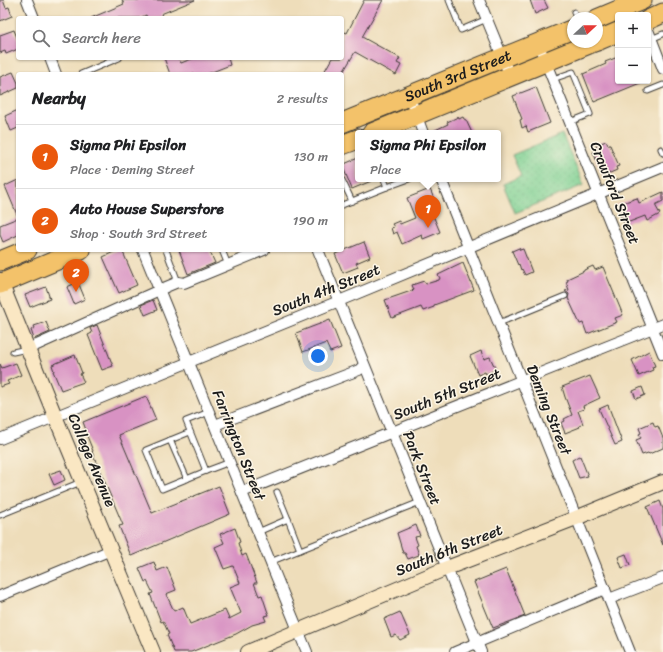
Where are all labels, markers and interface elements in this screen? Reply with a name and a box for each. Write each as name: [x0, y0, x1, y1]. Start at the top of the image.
north arrow: [567, 12, 603, 48]
map controls: [615, 12, 651, 84]
button: +: [615, 12, 651, 48]
search box: [16, 16, 344, 60]
text: Search here: [62, 25, 141, 51]
icon: search: [30, 27, 52, 49]
street label: South 3rd Street: [400, 42, 516, 109]
button: −: [615, 48, 651, 84]
text: Nearby: [32, 83, 86, 113]
text: 2 results: [277, 87, 328, 110]
popup: [355, 130, 501, 182]
text: Sigma Phi Epsilon: [70, 132, 186, 158]
text: Sigma Phi Epsilon: [370, 132, 486, 158]
street label: Crawford Street: [583, 138, 648, 249]
text: 1: [42, 145, 48, 168]
text: 130 m: [294, 145, 328, 168]
text: Place · Deming Street: [70, 158, 194, 181]
text: Place: [370, 158, 401, 181]
pin: 1: [415, 195, 441, 228]
text: Auto House Superstore: [70, 196, 224, 222]
text: 2: [41, 209, 49, 232]
text: 190 m: [293, 209, 328, 232]
text: Shop · South 3rd Street: [70, 222, 207, 245]
street label: South 4th Street: [268, 256, 384, 324]
pin: 2: [63, 259, 89, 292]
your location: [308, 346, 328, 366]
street label: South 5th Street: [389, 360, 505, 427]
street label: Deming Street: [519, 361, 579, 460]
street label: Farrington Street: [205, 386, 273, 505]
street label: College Avenue: [61, 409, 123, 511]
street label: Park Street: [395, 427, 449, 510]
street label: South 6th Street: [391, 516, 507, 583]

